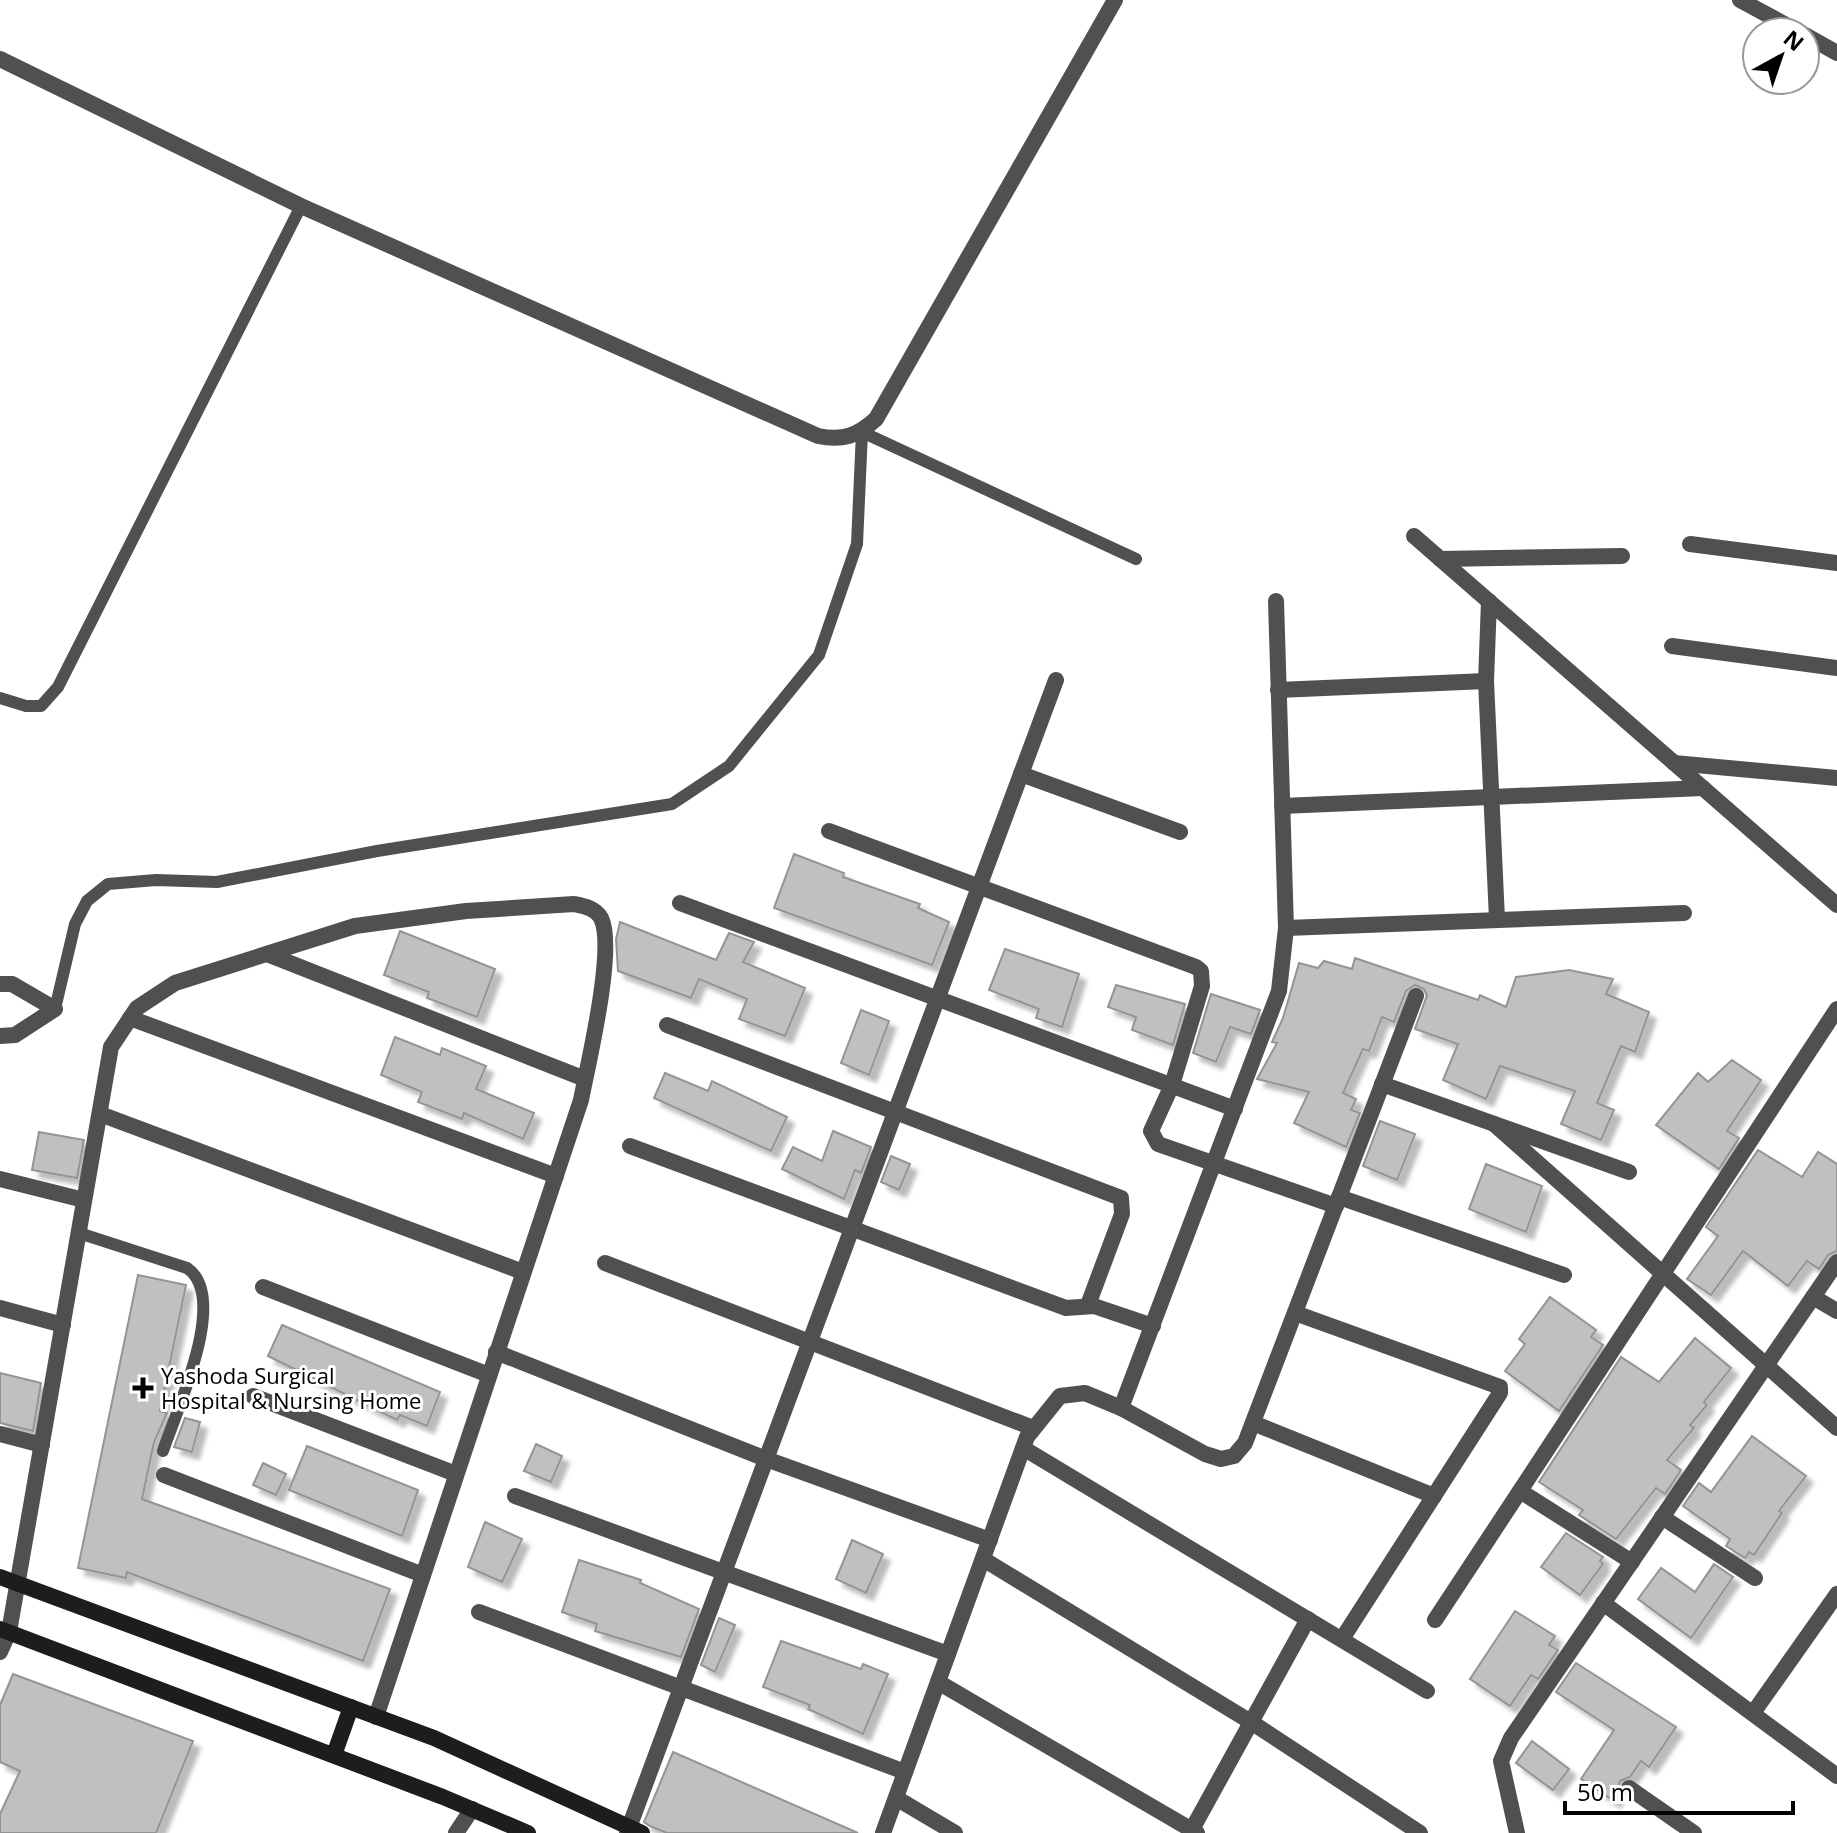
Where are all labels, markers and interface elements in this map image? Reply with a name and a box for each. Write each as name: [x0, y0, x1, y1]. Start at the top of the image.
north arrow: [1741, 16, 1821, 96]
text: N: [1778, 23, 1811, 57]
place label: Yashoda Surgical Hospital & Nursing Home: [161, 1360, 421, 1415]
marker: Yashoda Surgical Hospital & Nursing Home: [132, 1377, 154, 1399]
scale bar: [1565, 1765, 1793, 1815]
text: 50 m: [1577, 1775, 1633, 1808]

